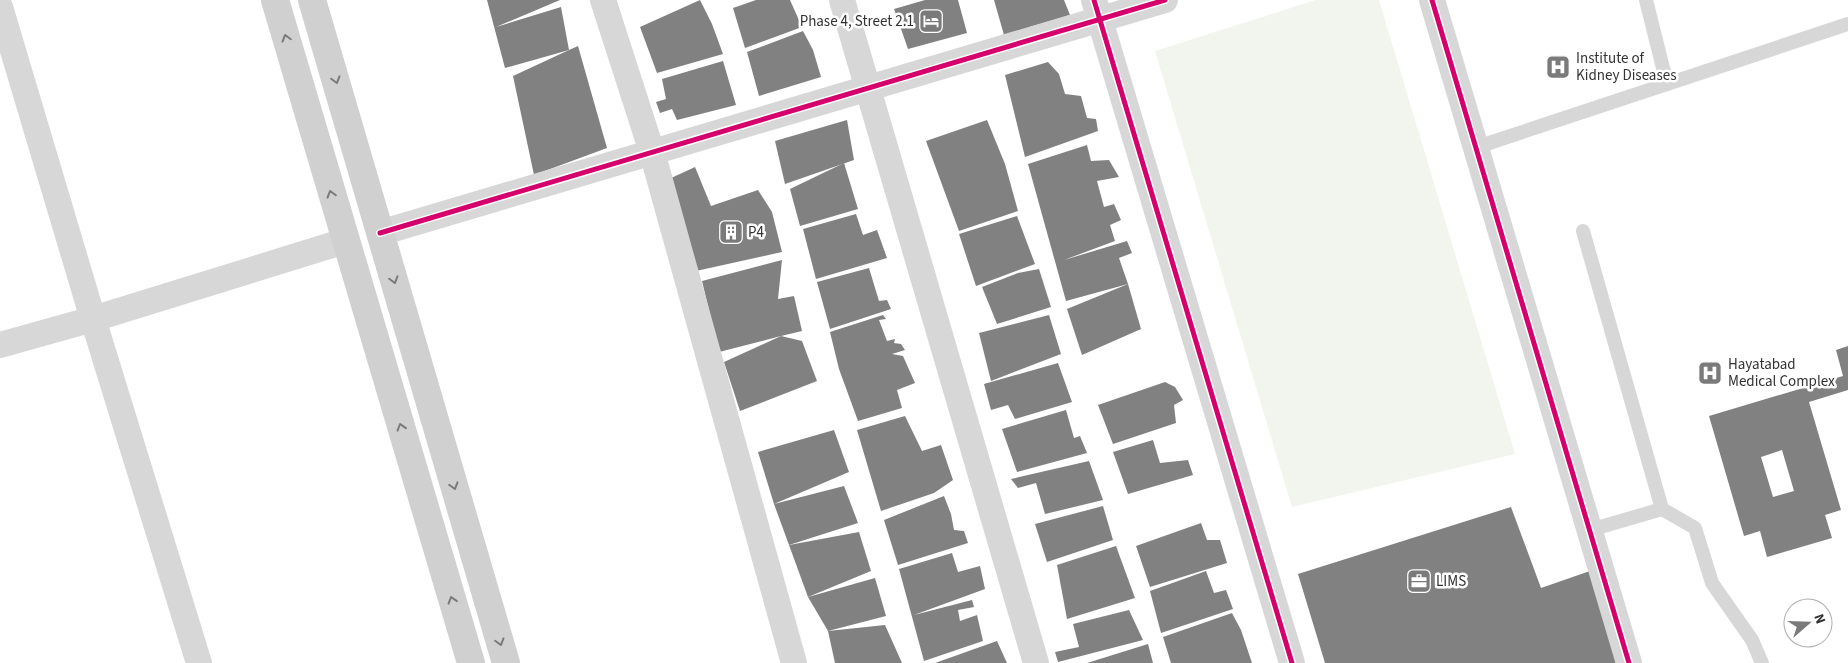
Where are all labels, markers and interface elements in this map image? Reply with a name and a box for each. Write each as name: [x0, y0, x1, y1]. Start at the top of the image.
hotel icon: Phase 4, Street 2.1: [918, 8, 944, 34]
place label: Phase 4, Street 2.1: [800, 11, 914, 32]
one-way arrow: [281, 34, 291, 42]
place label: Institute of Kidney Diseases: [1576, 48, 1676, 86]
hospital icon: Institute of Kidney Diseases: [1545, 54, 1571, 80]
one-way arrow: [330, 76, 340, 84]
one-way arrow: [327, 190, 337, 198]
building icon: P4: [718, 219, 744, 245]
place label: P4: [748, 222, 764, 243]
one-way arrow: [388, 275, 398, 283]
place label: Hayatabad Medical Complex: [1728, 354, 1835, 392]
hospital icon: Hayatabad Medical Complex: [1697, 360, 1723, 386]
one-way arrow: [396, 423, 406, 432]
one-way arrow: [448, 482, 459, 491]
office icon: LIMS: [1406, 568, 1432, 594]
place label: LIMS: [1436, 571, 1466, 592]
one-way arrow: [447, 596, 457, 604]
north arrow: [1783, 598, 1833, 648]
text: N: [1808, 611, 1830, 627]
one-way arrow: [494, 638, 504, 646]

